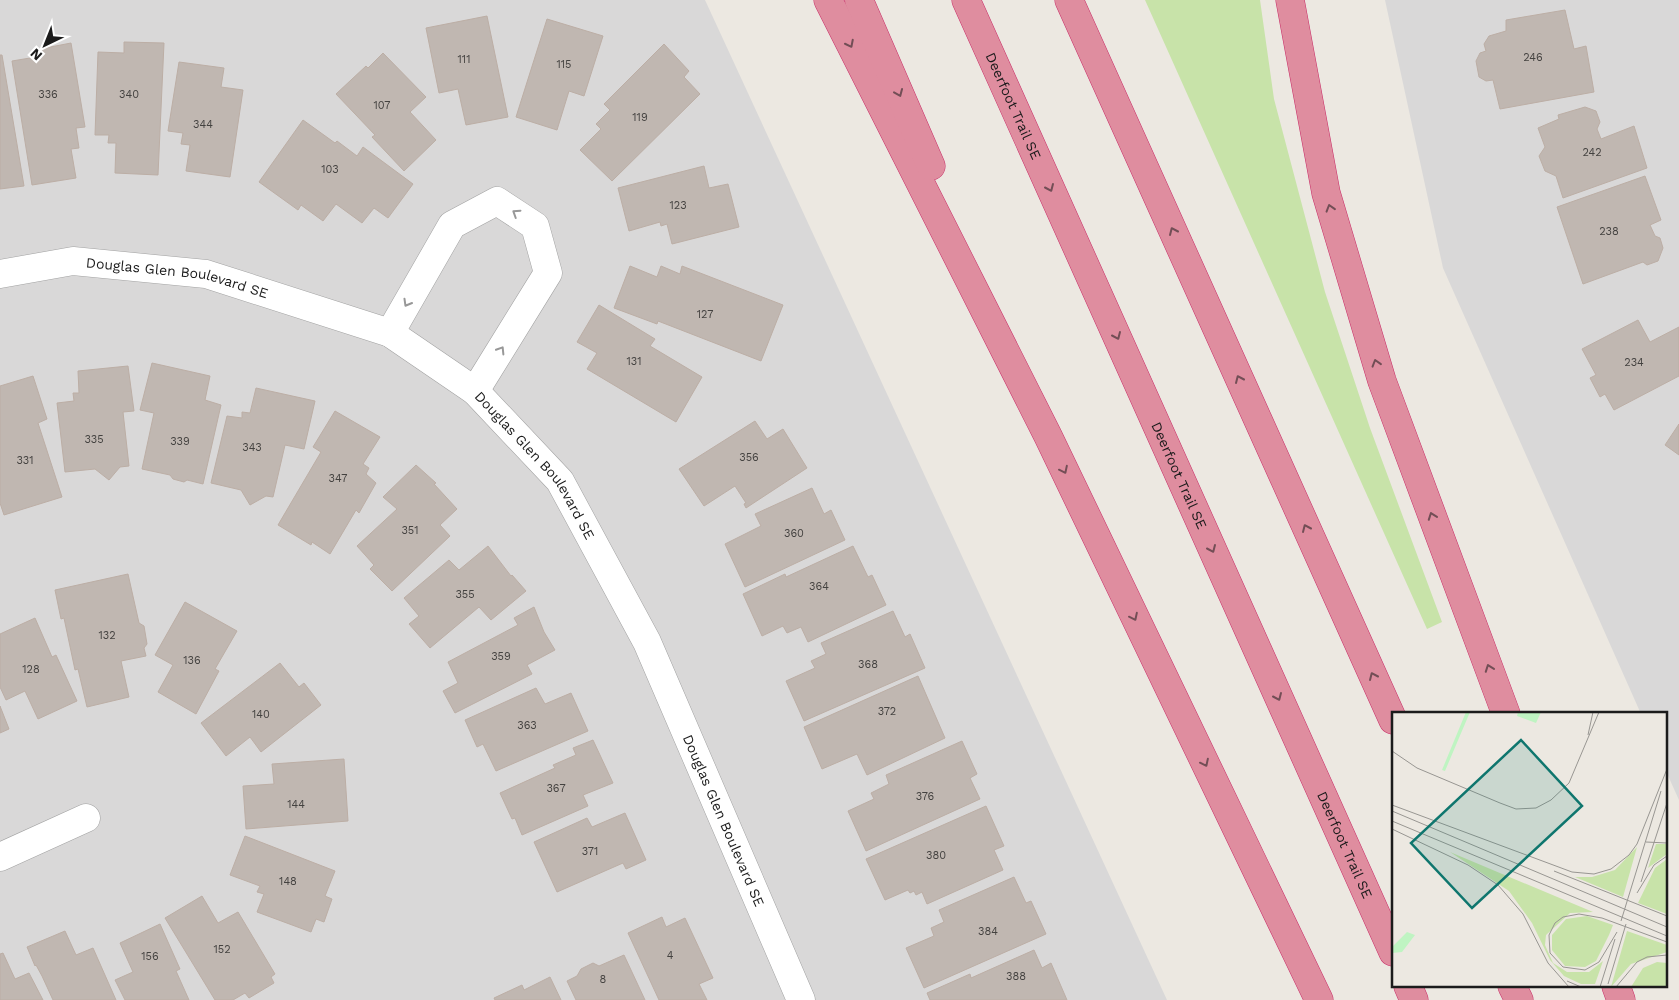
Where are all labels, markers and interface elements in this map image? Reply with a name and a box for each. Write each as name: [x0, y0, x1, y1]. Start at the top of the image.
north arrow: [20, 20, 70, 70]
one-way arrow: [844, 38, 854, 47]
text: N: [27, 45, 45, 64]
street label: Deerfoot Trail SE: [983, 50, 1044, 162]
house number: 246: [1523, 51, 1543, 64]
house number: 111: [458, 53, 470, 66]
house number: 115: [557, 58, 571, 71]
house number: 336: [38, 88, 58, 101]
house number: 340: [119, 88, 139, 101]
one-way arrow: [892, 88, 903, 97]
house number: 107: [373, 99, 391, 112]
house number: 119: [632, 111, 648, 124]
house number: 344: [193, 118, 213, 131]
house number: 242: [1582, 146, 1602, 159]
house number: 103: [321, 163, 339, 176]
one-way arrow: [1044, 183, 1055, 192]
house number: 123: [669, 199, 687, 212]
one-way arrow: [1325, 204, 1335, 212]
one-way arrow: [512, 210, 521, 220]
house number: 238: [1599, 225, 1619, 238]
one-way arrow: [1168, 227, 1179, 236]
street label: Douglas Glen Boulevard SE: [85, 254, 270, 301]
one-way arrow: [404, 297, 414, 306]
house number: 127: [697, 308, 713, 321]
one-way arrow: [1110, 331, 1121, 340]
one-way arrow: [494, 346, 504, 355]
house number: 131: [627, 355, 642, 368]
house number: 234: [1624, 356, 1644, 369]
one-way arrow: [1372, 360, 1382, 368]
one-way arrow: [1235, 375, 1246, 384]
street label: Douglas Glen Boulevard SE: [472, 388, 598, 542]
street label: Deerfoot Trail SE: [1148, 419, 1210, 531]
house number: 335: [84, 433, 104, 446]
house number: 339: [170, 435, 190, 448]
house number: 343: [242, 441, 262, 454]
house number: 356: [739, 451, 759, 464]
house number: 331: [16, 454, 34, 467]
one-way arrow: [1058, 465, 1068, 474]
house number: 347: [329, 472, 347, 485]
one-way arrow: [1428, 512, 1438, 521]
house number: 351: [401, 524, 419, 537]
one-way arrow: [1302, 524, 1312, 533]
house number: 360: [784, 527, 804, 540]
one-way arrow: [1205, 544, 1216, 553]
house number: 364: [809, 580, 829, 593]
house number: 355: [455, 588, 475, 601]
one-way arrow: [1128, 612, 1139, 621]
house number: 132: [98, 629, 116, 642]
house number: 359: [491, 650, 511, 663]
house number: 136: [183, 654, 201, 667]
house number: 368: [858, 658, 878, 671]
house number: 128: [22, 663, 40, 676]
one-way arrow: [1485, 664, 1495, 673]
one-way arrow: [1368, 672, 1379, 681]
one-way arrow: [1272, 692, 1283, 701]
house number: 372: [878, 705, 896, 718]
house number: 140: [252, 708, 270, 721]
inset map: [1392, 712, 1666, 988]
house number: 363: [517, 719, 537, 732]
street label: Douglas Glen Boulevard SE: [680, 732, 768, 909]
one-way arrow: [1199, 758, 1209, 767]
house number: 367: [546, 782, 566, 795]
street label: Deerfoot Trail SE: [1314, 789, 1376, 901]
house number: 376: [916, 790, 935, 803]
house number: 144: [287, 798, 305, 811]
house number: 371: [582, 845, 598, 858]
house number: 380: [926, 849, 946, 862]
house number: 148: [279, 875, 297, 888]
house number: 384: [978, 925, 998, 938]
house number: 152: [213, 943, 231, 956]
house number: 4: [667, 949, 674, 962]
house number: 156: [141, 950, 159, 963]
house number: 388: [1006, 970, 1026, 983]
house number: 8: [600, 973, 607, 986]

